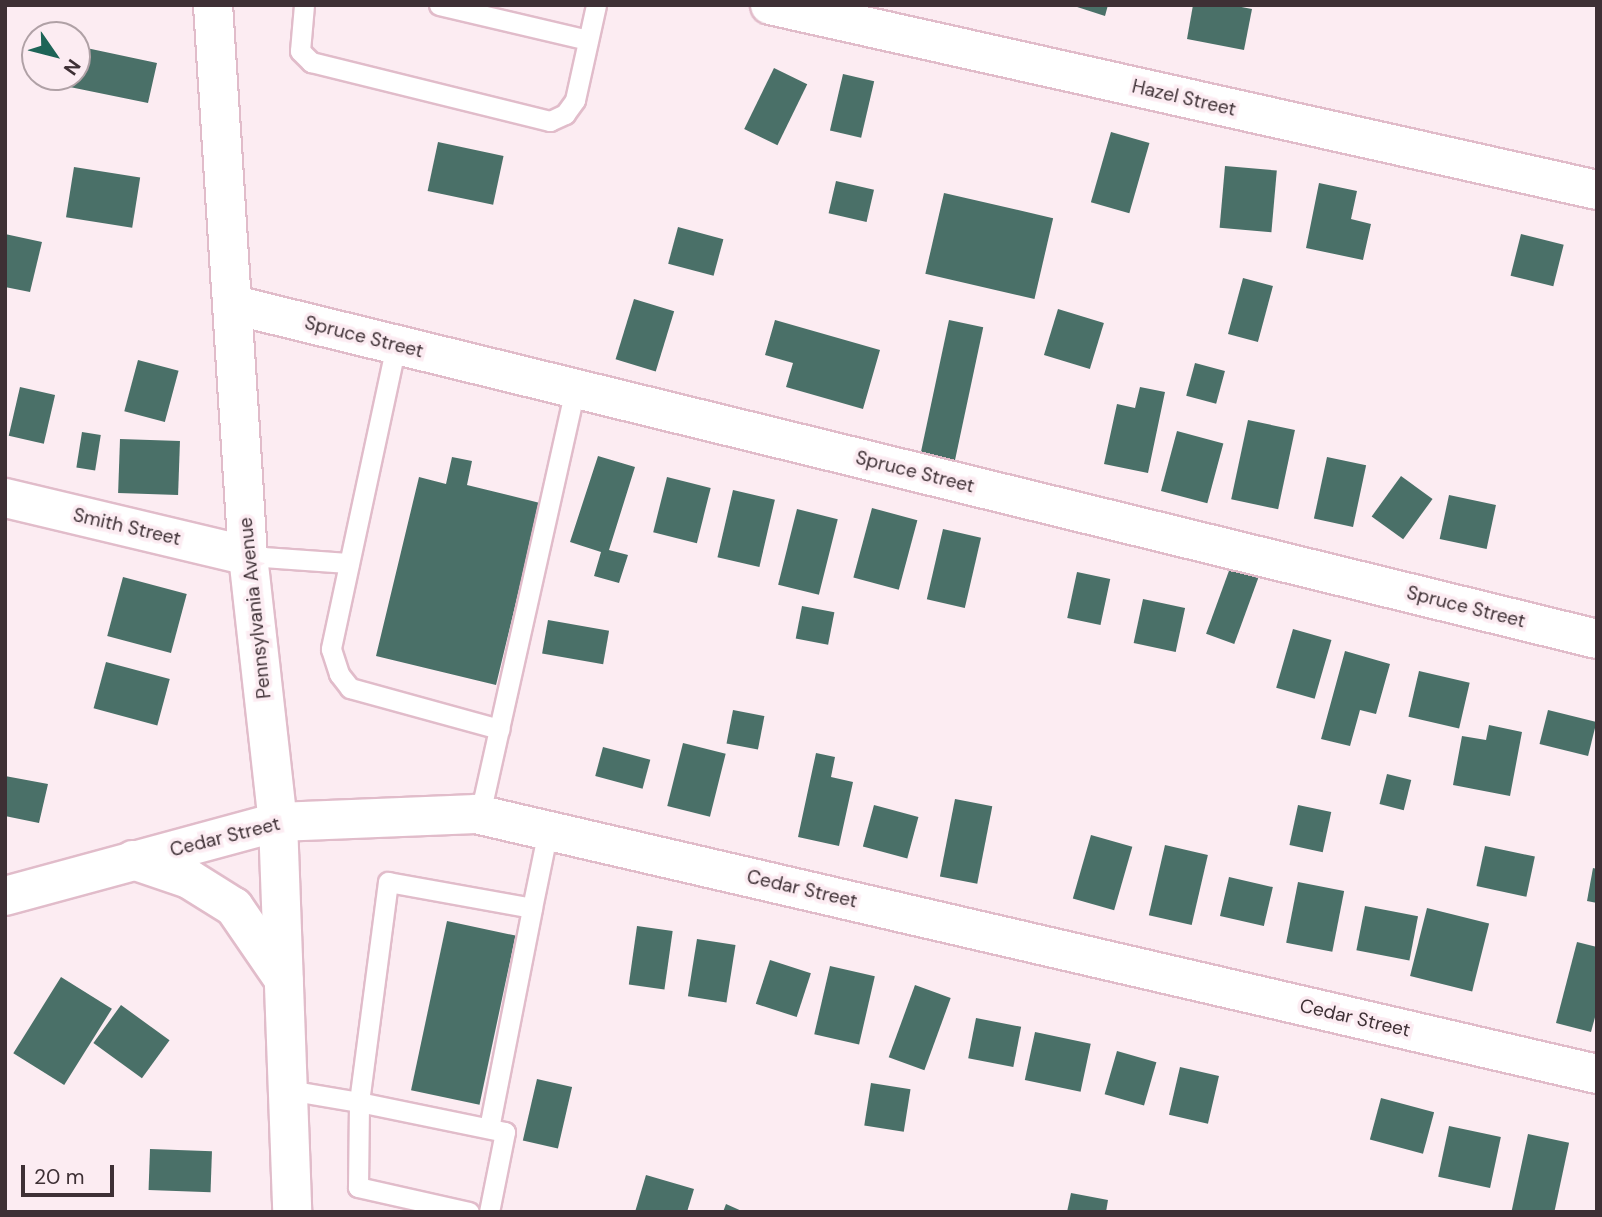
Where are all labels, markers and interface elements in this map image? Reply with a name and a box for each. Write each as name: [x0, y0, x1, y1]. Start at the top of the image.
north arrow: [21, 21, 91, 91]
text: N: [58, 54, 86, 80]
street label: Hazel Street: [1130, 75, 1238, 121]
street label: Spruce Street: [302, 311, 426, 363]
street label: Spruce Street: [853, 446, 977, 498]
street label: Smith Street: [71, 504, 183, 550]
street label: Pennsylvania Avenue: [234, 516, 276, 700]
street label: Spruce Street: [1404, 581, 1528, 633]
street label: Cedar Street: [168, 812, 282, 862]
street label: Cedar Street: [745, 865, 859, 913]
street label: Cedar Street: [1298, 994, 1412, 1042]
scale bar: [24, 1150, 117, 1194]
text: 20 m: [34, 1163, 85, 1191]

